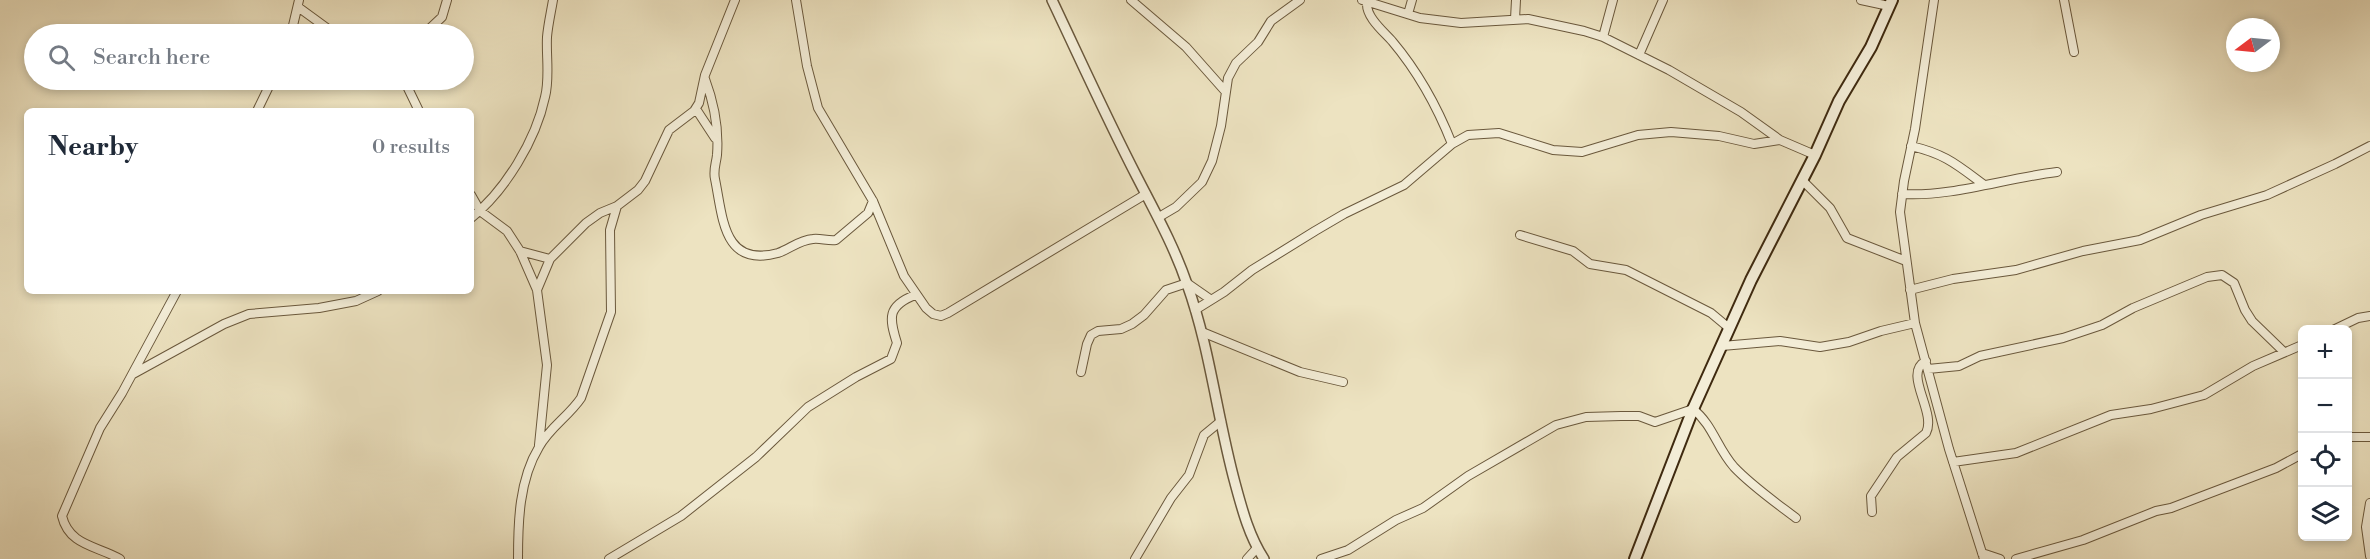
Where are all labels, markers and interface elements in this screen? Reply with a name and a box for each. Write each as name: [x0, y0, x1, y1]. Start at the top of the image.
north arrow: [2226, 18, 2280, 72]
search box: [24, 24, 474, 90]
icon: search: [45, 41, 78, 74]
text: Search here: [93, 44, 210, 71]
text: Nearby: [48, 131, 138, 163]
text: 0 results: [372, 135, 450, 160]
map controls: [2298, 325, 2352, 541]
button: +: [2298, 325, 2352, 379]
button: −: [2298, 379, 2352, 433]
button: locate: [2298, 433, 2352, 487]
button: layers: [2298, 487, 2352, 541]

